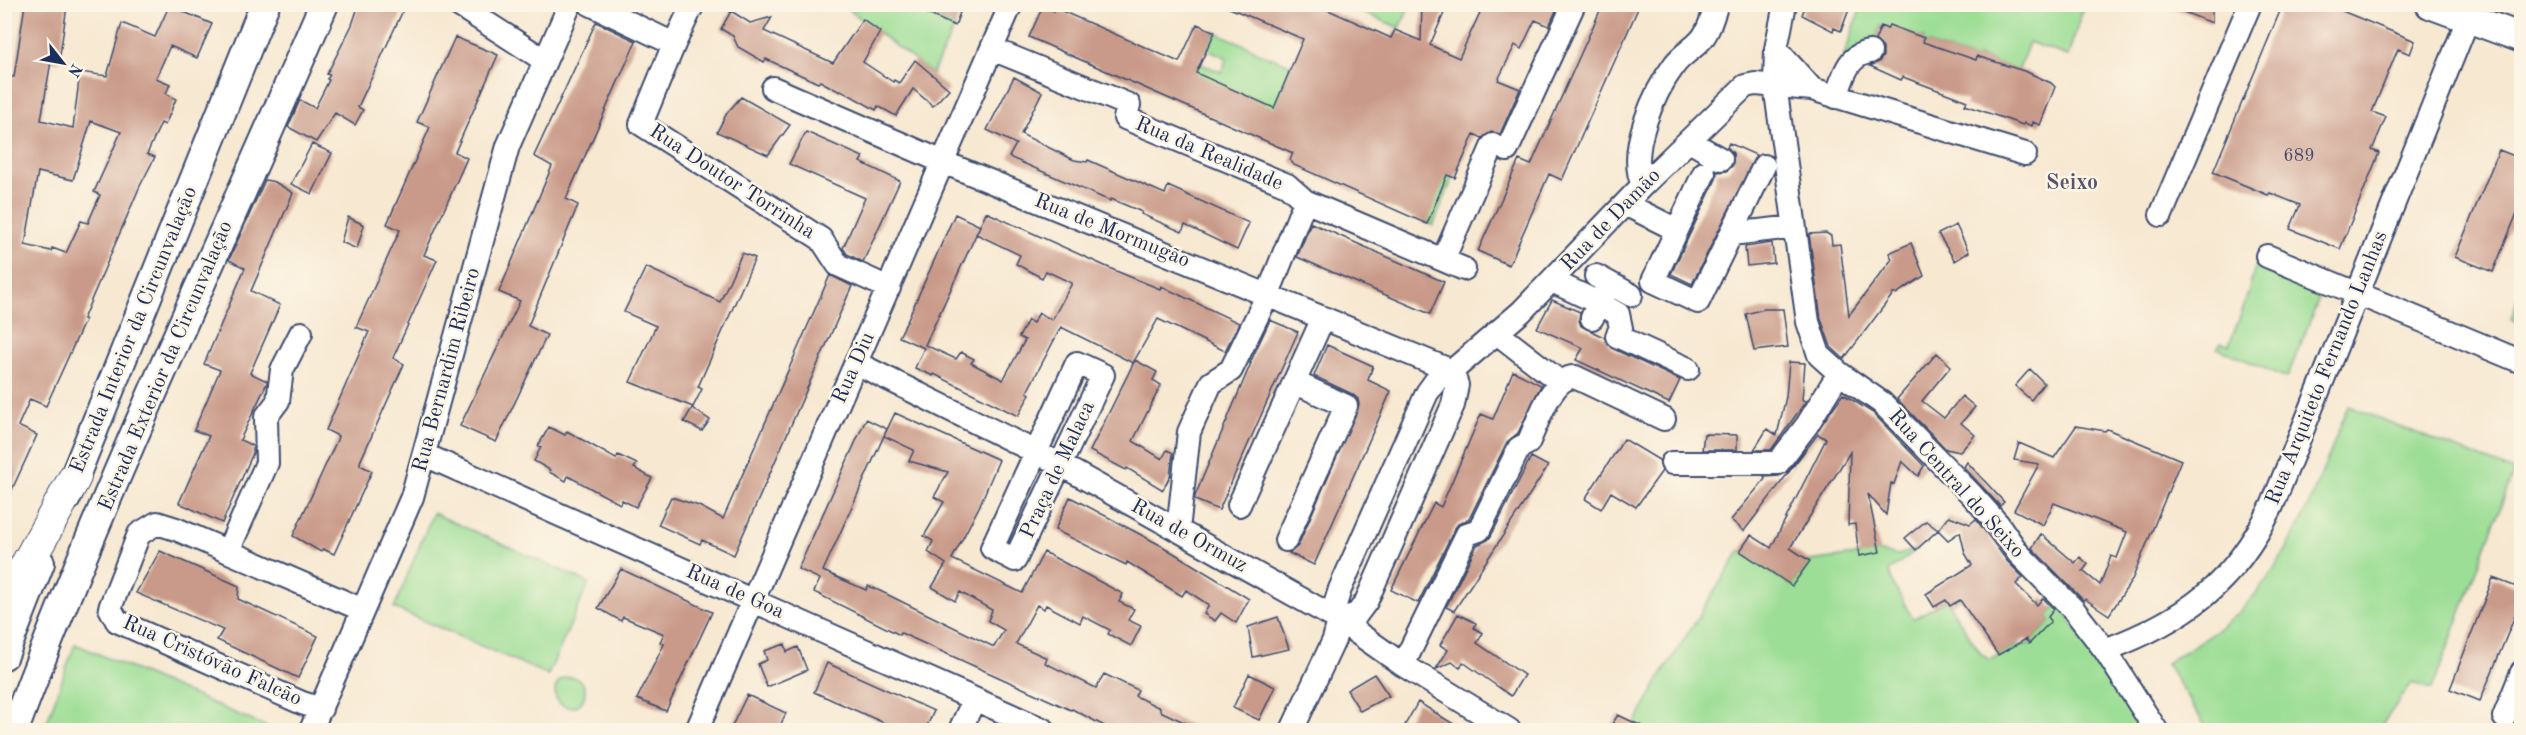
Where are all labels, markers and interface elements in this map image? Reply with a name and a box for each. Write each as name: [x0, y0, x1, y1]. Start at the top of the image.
north arrow: [33, 33, 93, 93]
text: N: [64, 60, 84, 80]
street label: Rua da Realidade: [1132, 113, 1286, 195]
street label: Rua Doutor Torrinha: [645, 121, 819, 243]
house number: 689: [2283, 147, 2315, 165]
street label: Rua de Damão: [1557, 165, 1665, 275]
district label: Seixo: [2046, 172, 2098, 194]
street label: Estrada Interior da Circunvalação: [67, 184, 201, 476]
street label: Rua de Mormugão: [1031, 190, 1193, 272]
street label: Estrada Exterior da Circunvalação: [95, 218, 237, 514]
street label: Rua Arquiteto Fernando Lanhas: [2262, 228, 2392, 508]
street label: Rua Bernardim Ribeiro: [410, 266, 484, 474]
street label: Rua Diu: [829, 329, 879, 407]
street label: Praça de Malaca: [1017, 398, 1099, 542]
street label: Rua Central do Seixo: [1884, 406, 2028, 562]
street label: Rua de Ormuz: [1127, 495, 1251, 577]
street label: Rua de Goa: [683, 561, 787, 623]
street label: Rua Cristóvão Falcão: [119, 612, 305, 710]

